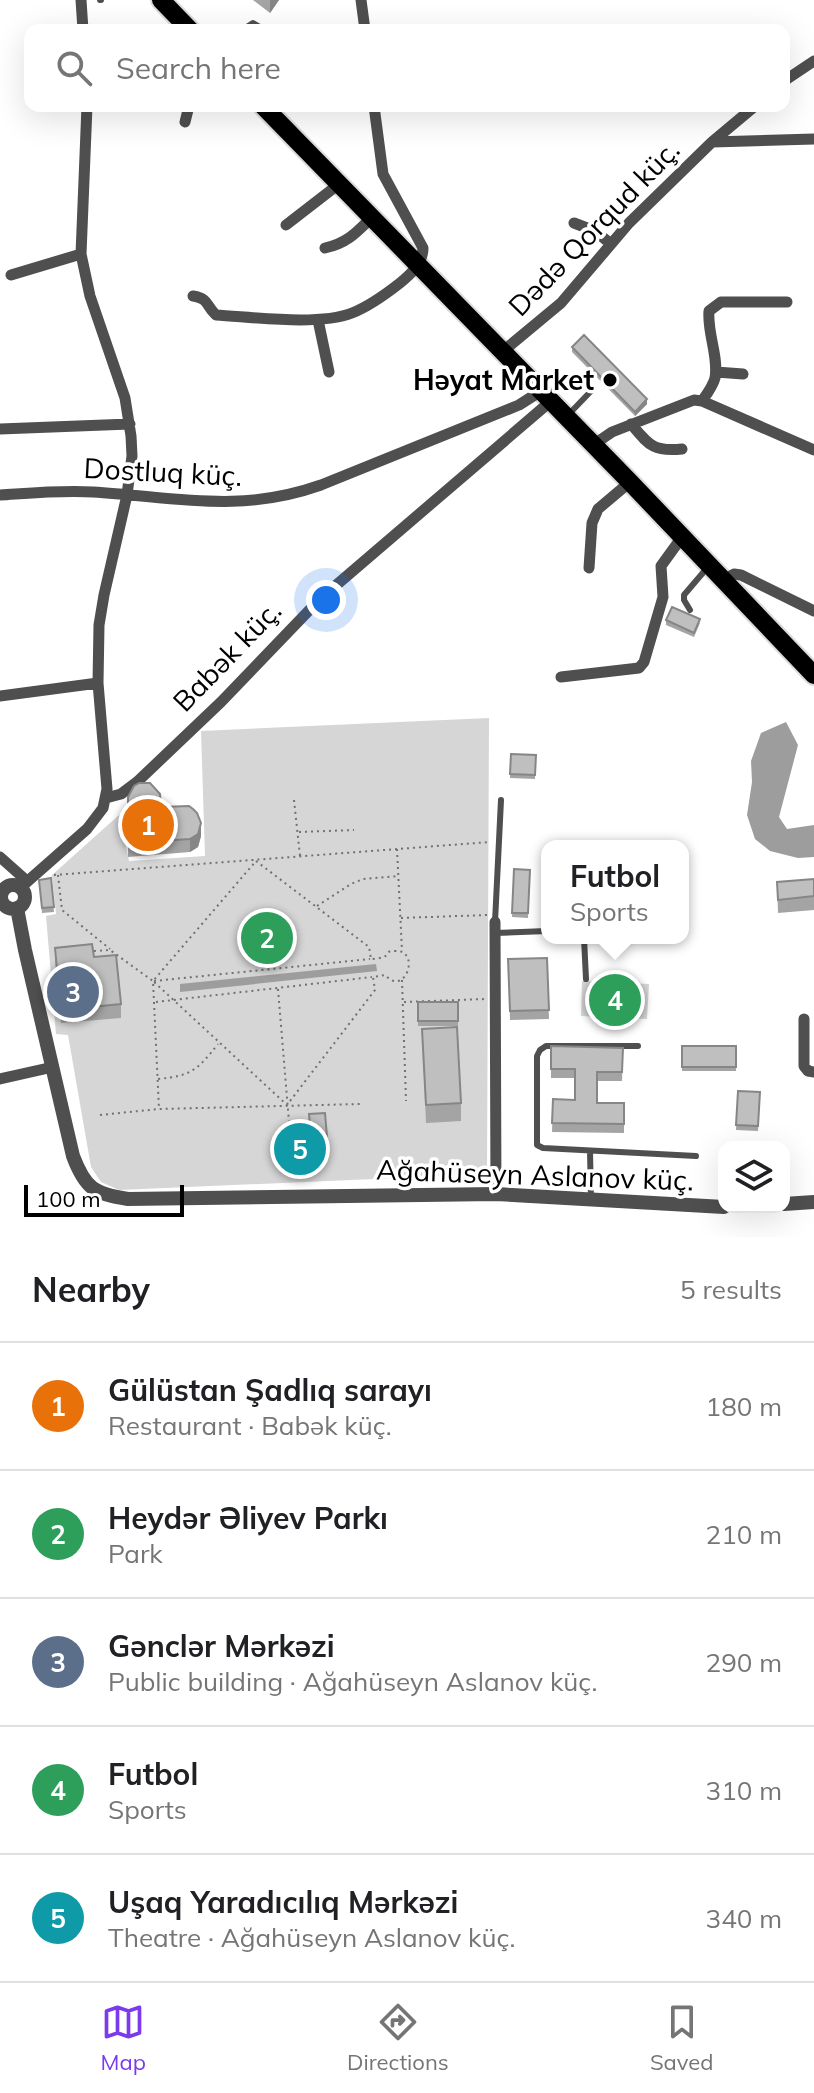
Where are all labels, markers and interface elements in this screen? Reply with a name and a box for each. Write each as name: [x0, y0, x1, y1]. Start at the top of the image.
search box: [24, 24, 790, 112]
icon: search: [52, 46, 96, 90]
text: Search here: [116, 49, 281, 87]
street label: Dədə Qorqud küç.: [501, 132, 687, 323]
place label: Həyat Market: [413, 362, 594, 397]
marker: Həyat Market: [601, 371, 619, 389]
street label: Dostluq küç.: [83, 450, 243, 493]
your location: [306, 580, 346, 620]
street label: Babək küç.: [165, 593, 288, 718]
pin: 1: [122, 795, 174, 855]
popup: [541, 840, 689, 944]
text: Futbol: [570, 857, 660, 895]
text: Sports: [570, 895, 649, 928]
pin: 2: [241, 908, 293, 968]
pin: 3: [47, 962, 99, 1022]
pin: 4: [589, 970, 641, 1030]
pin: 5: [274, 1119, 326, 1179]
map controls: [718, 1141, 790, 1213]
button: layers: [718, 1141, 790, 1213]
street label: Ağahüseyn Aslanov küç.: [376, 1151, 694, 1198]
scale bar: [24, 1181, 184, 1217]
text: 100 m: [36, 1185, 101, 1213]
text: Nearby: [32, 1268, 150, 1311]
text: 5 results: [680, 1273, 782, 1306]
text: Gülüstan Şadlıq sarayı: [108, 1371, 432, 1409]
text: 1: [50, 1390, 66, 1423]
text: 180 m: [706, 1390, 782, 1423]
text: Restaurant · Babək küç.: [108, 1409, 392, 1442]
text: Heydər Əliyev Parkı: [108, 1499, 388, 1537]
text: 2: [50, 1518, 66, 1551]
text: 210 m: [706, 1518, 782, 1551]
text: Park: [108, 1537, 163, 1570]
text: Gənclər Mərkəzi: [108, 1627, 335, 1665]
text: 3: [50, 1646, 66, 1679]
text: 290 m: [706, 1646, 782, 1679]
text: Public building · Ağahüseyn Aslanov küç.: [108, 1665, 597, 1698]
text: Futbol: [108, 1755, 198, 1793]
text: 4: [50, 1774, 66, 1807]
text: 310 m: [706, 1774, 782, 1807]
text: Sports: [108, 1793, 187, 1826]
text: Uşaq Yaradıcılıq Mərkəzi: [108, 1883, 458, 1921]
text: 5: [50, 1902, 66, 1935]
text: 340 m: [706, 1902, 782, 1935]
text: Theatre · Ağahüseyn Aslanov küç.: [108, 1921, 516, 1954]
tab: Map: [101, 2000, 146, 2076]
tab: Directions: [347, 2000, 449, 2076]
tab: Saved: [650, 2000, 713, 2076]

